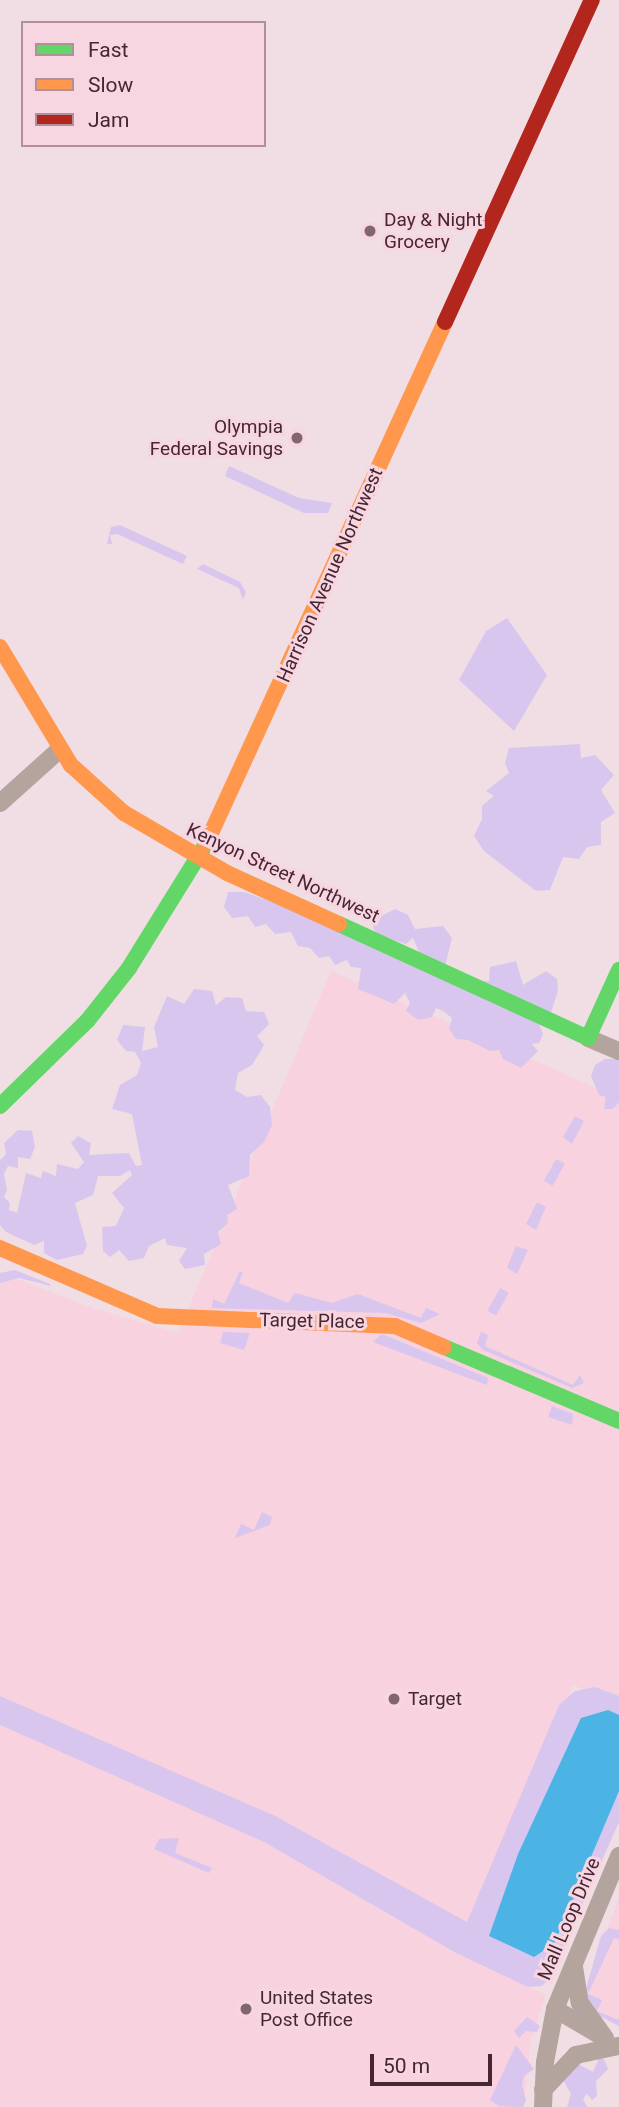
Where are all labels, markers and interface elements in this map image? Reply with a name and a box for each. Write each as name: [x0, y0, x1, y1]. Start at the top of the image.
legend: [21, 21, 266, 147]
text: Fast: [88, 38, 128, 62]
text: Slow: [88, 73, 133, 97]
text: Jam: [88, 108, 129, 132]
place label: Day & Night Grocery: [384, 209, 482, 253]
marker: Day & Night Grocery: [362, 223, 378, 239]
place label: Olympia Federal Savings: [150, 416, 283, 460]
marker: Olympia Federal Savings: [289, 430, 305, 446]
street label: Harrison Avenue Northwest: [272, 464, 388, 686]
street label: Kenyon Street Northwest: [183, 818, 383, 928]
street label: Target Place: [259, 1309, 365, 1333]
place label: Target: [408, 1688, 462, 1710]
marker: Target: [386, 1691, 402, 1707]
street label: Mall Loop Drive: [533, 1854, 605, 1984]
place label: United States Post Office: [260, 1987, 373, 2031]
marker: United States Post Office: [238, 2001, 254, 2017]
scale bar: [374, 2040, 496, 2084]
text: 50 m: [383, 2054, 430, 2078]

